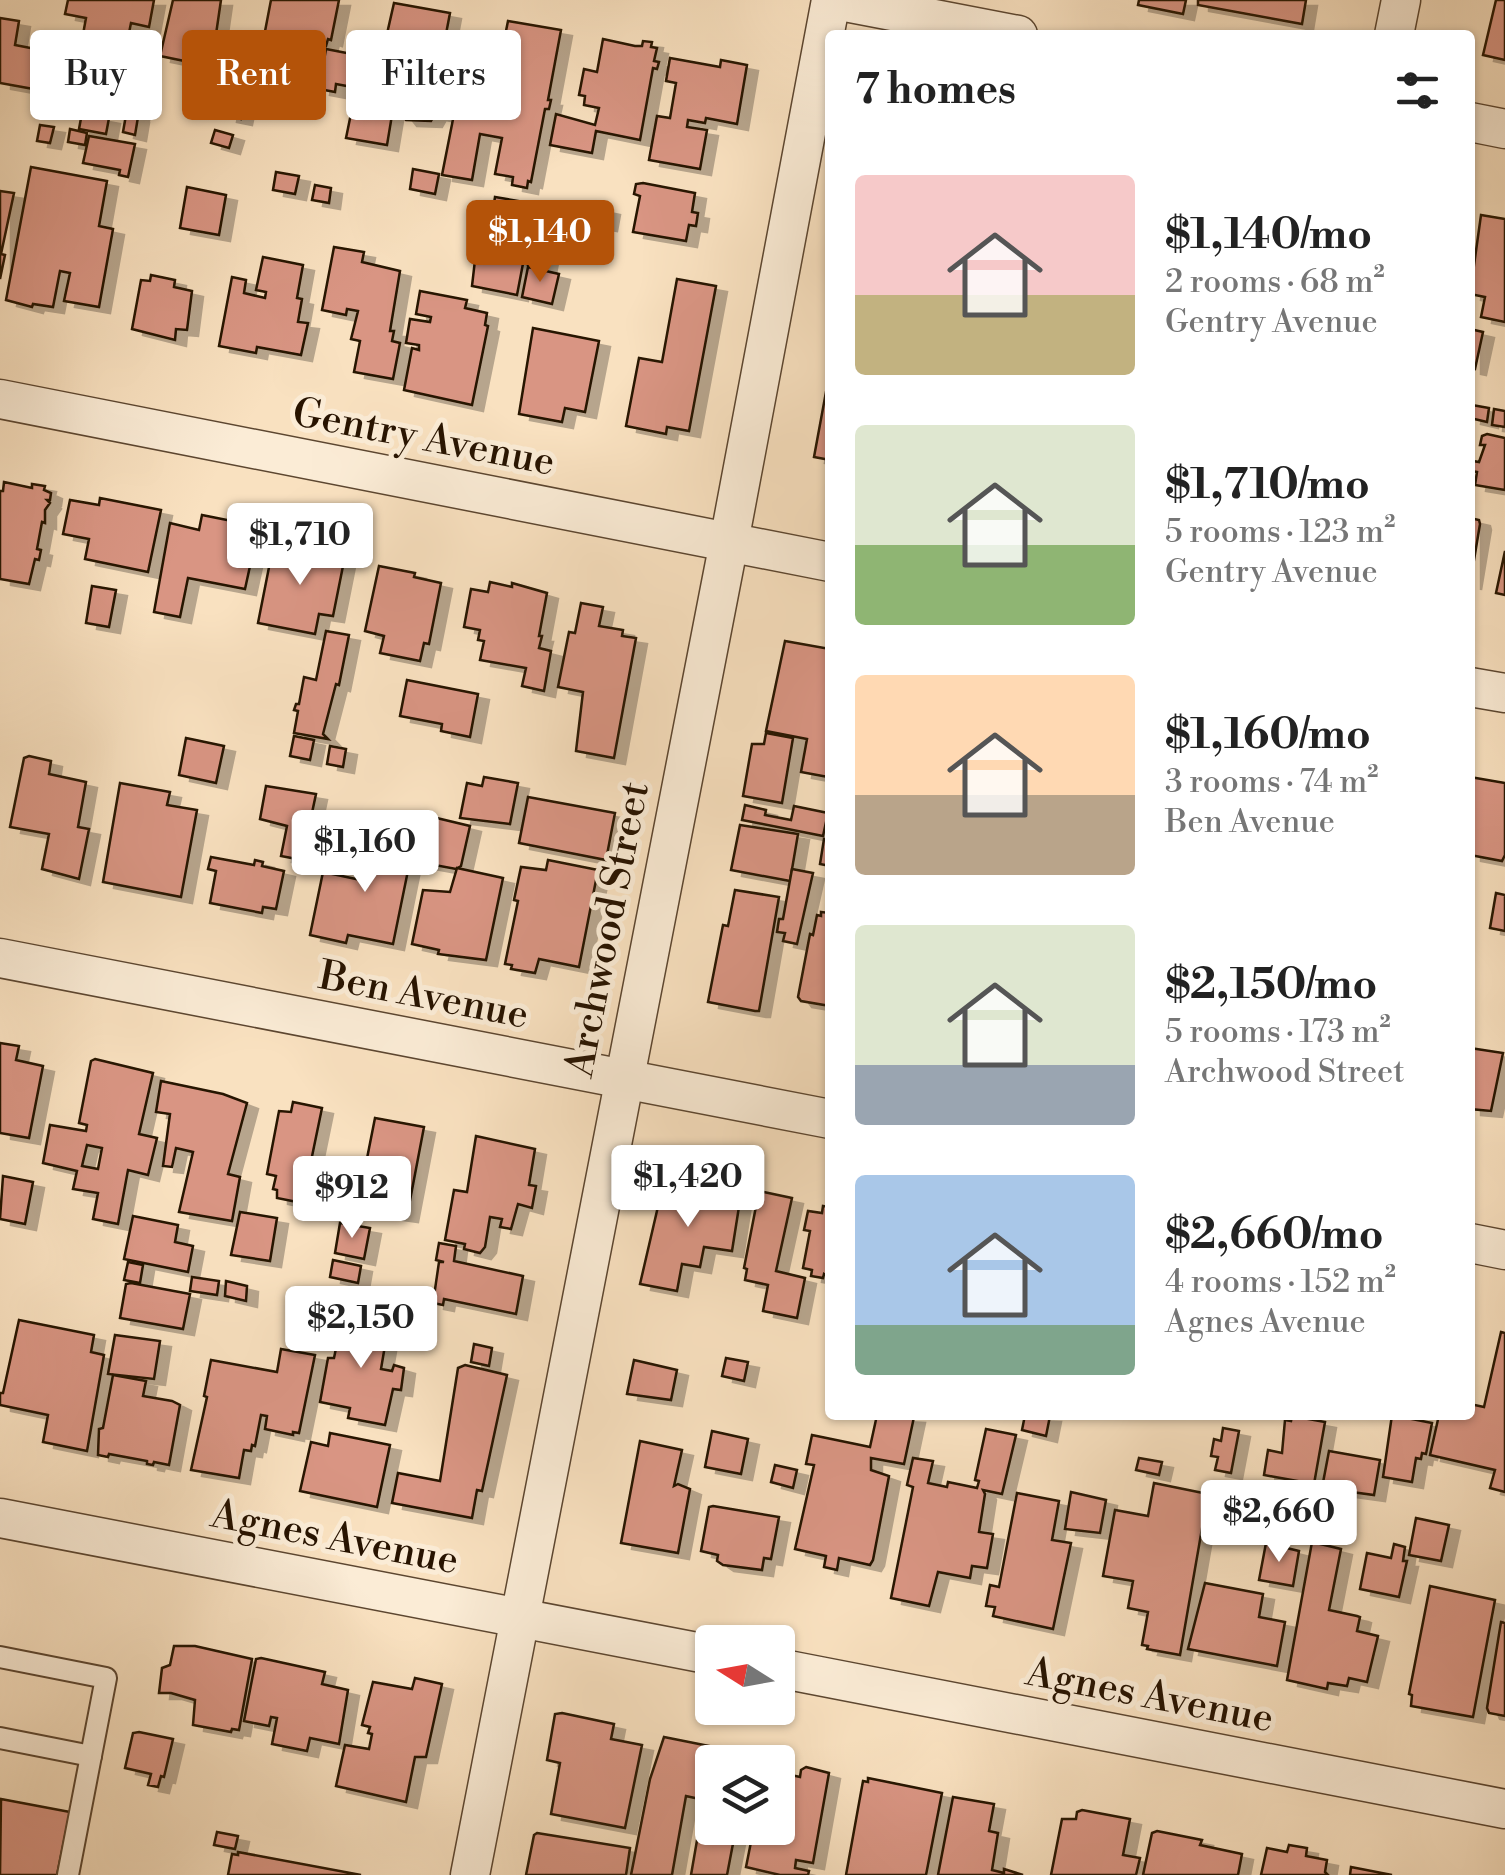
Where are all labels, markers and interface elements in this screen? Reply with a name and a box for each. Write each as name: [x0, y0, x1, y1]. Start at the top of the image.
chip: Buy: [30, 30, 162, 120]
chip: Rent: [182, 30, 326, 120]
chip: Filters: [346, 30, 521, 120]
icon: filters: [1390, 63, 1445, 118]
text: 7 homes: [855, 64, 1016, 117]
pin: $1,140: [459, 200, 621, 285]
text: $1,140/mo: [1165, 209, 1372, 262]
text: $1,140: [488, 212, 592, 252]
icon: home: [935, 215, 1055, 335]
text: 2 rooms · 68 m²: [1165, 262, 1385, 302]
text: Gentry Avenue: [1165, 302, 1378, 342]
street label: Gentry Avenue: [288, 388, 559, 489]
text: $1,710/mo: [1165, 459, 1370, 512]
icon: home: [935, 465, 1055, 585]
pin: $1,710: [219, 503, 381, 588]
text: 5 rooms · 123 m²: [1165, 512, 1395, 552]
text: $1,710: [249, 515, 351, 555]
text: Gentry Avenue: [1165, 552, 1378, 592]
text: $1,160/mo: [1165, 709, 1371, 762]
icon: home: [935, 715, 1055, 835]
text: 3 rooms · 74 m²: [1165, 762, 1378, 802]
street label: Archwood Street: [555, 778, 661, 1082]
text: Ben Avenue: [1165, 802, 1335, 842]
pin: $1,160: [284, 810, 446, 895]
text: $1,160: [314, 822, 416, 862]
street label: Ben Avenue: [314, 951, 533, 1041]
text: $2,150/mo: [1165, 959, 1377, 1012]
icon: home: [935, 965, 1055, 1085]
text: 5 rooms · 173 m²: [1165, 1012, 1391, 1052]
text: Archwood Street: [1165, 1052, 1405, 1092]
pin: $1,420: [607, 1145, 769, 1230]
pin: $912: [293, 1156, 411, 1241]
text: $1,420: [633, 1157, 743, 1197]
text: $912: [315, 1168, 389, 1208]
text: $2,660/mo: [1165, 1209, 1384, 1262]
icon: home: [935, 1215, 1055, 1335]
text: 4 rooms · 152 m²: [1165, 1262, 1396, 1302]
pin: $2,150: [280, 1286, 442, 1371]
text: $2,150: [307, 1298, 415, 1338]
text: Agnes Avenue: [1165, 1302, 1366, 1342]
pin: $2,660: [1198, 1480, 1360, 1565]
street label: Agnes Avenue: [206, 1489, 463, 1587]
text: $2,660: [1223, 1492, 1335, 1532]
north arrow: [695, 1625, 795, 1725]
map controls: [695, 1625, 795, 1845]
street label: Agnes Avenue: [1021, 1647, 1278, 1745]
button: layers: [695, 1745, 795, 1845]

